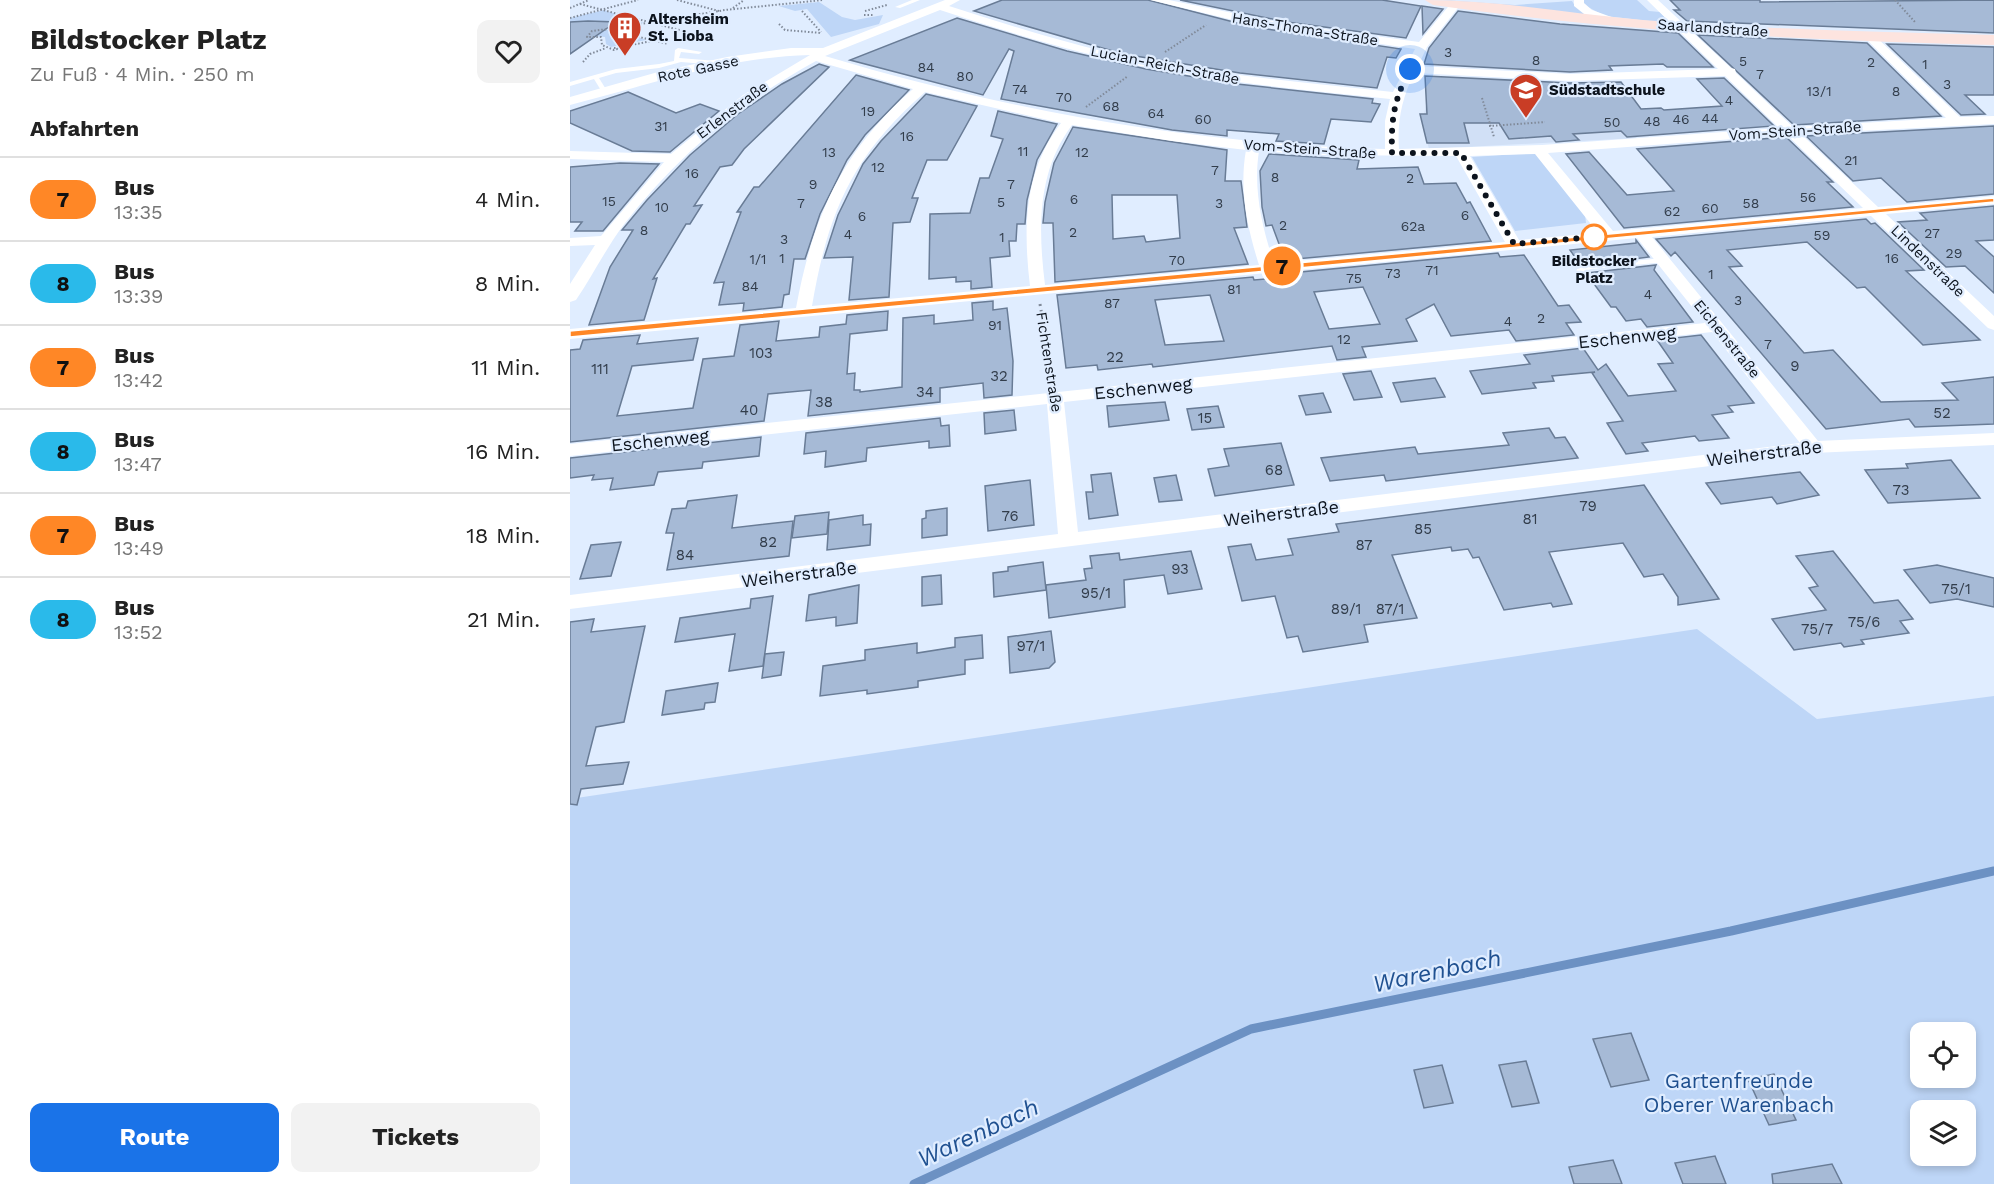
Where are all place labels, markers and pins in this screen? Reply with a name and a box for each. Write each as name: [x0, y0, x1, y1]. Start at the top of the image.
building icon: Altersheim St. Lioba: [607, 10, 643, 57]
place label: Altersheim St. Lioba: [648, 10, 729, 45]
school or university icon: Südstadtschule: [1508, 72, 1544, 119]
place label: Südstadtschule: [1549, 81, 1666, 99]
marker: Bildstocker Platz: [1581, 224, 1607, 250]
place label: Bildstocker Platz: [1551, 252, 1637, 287]

